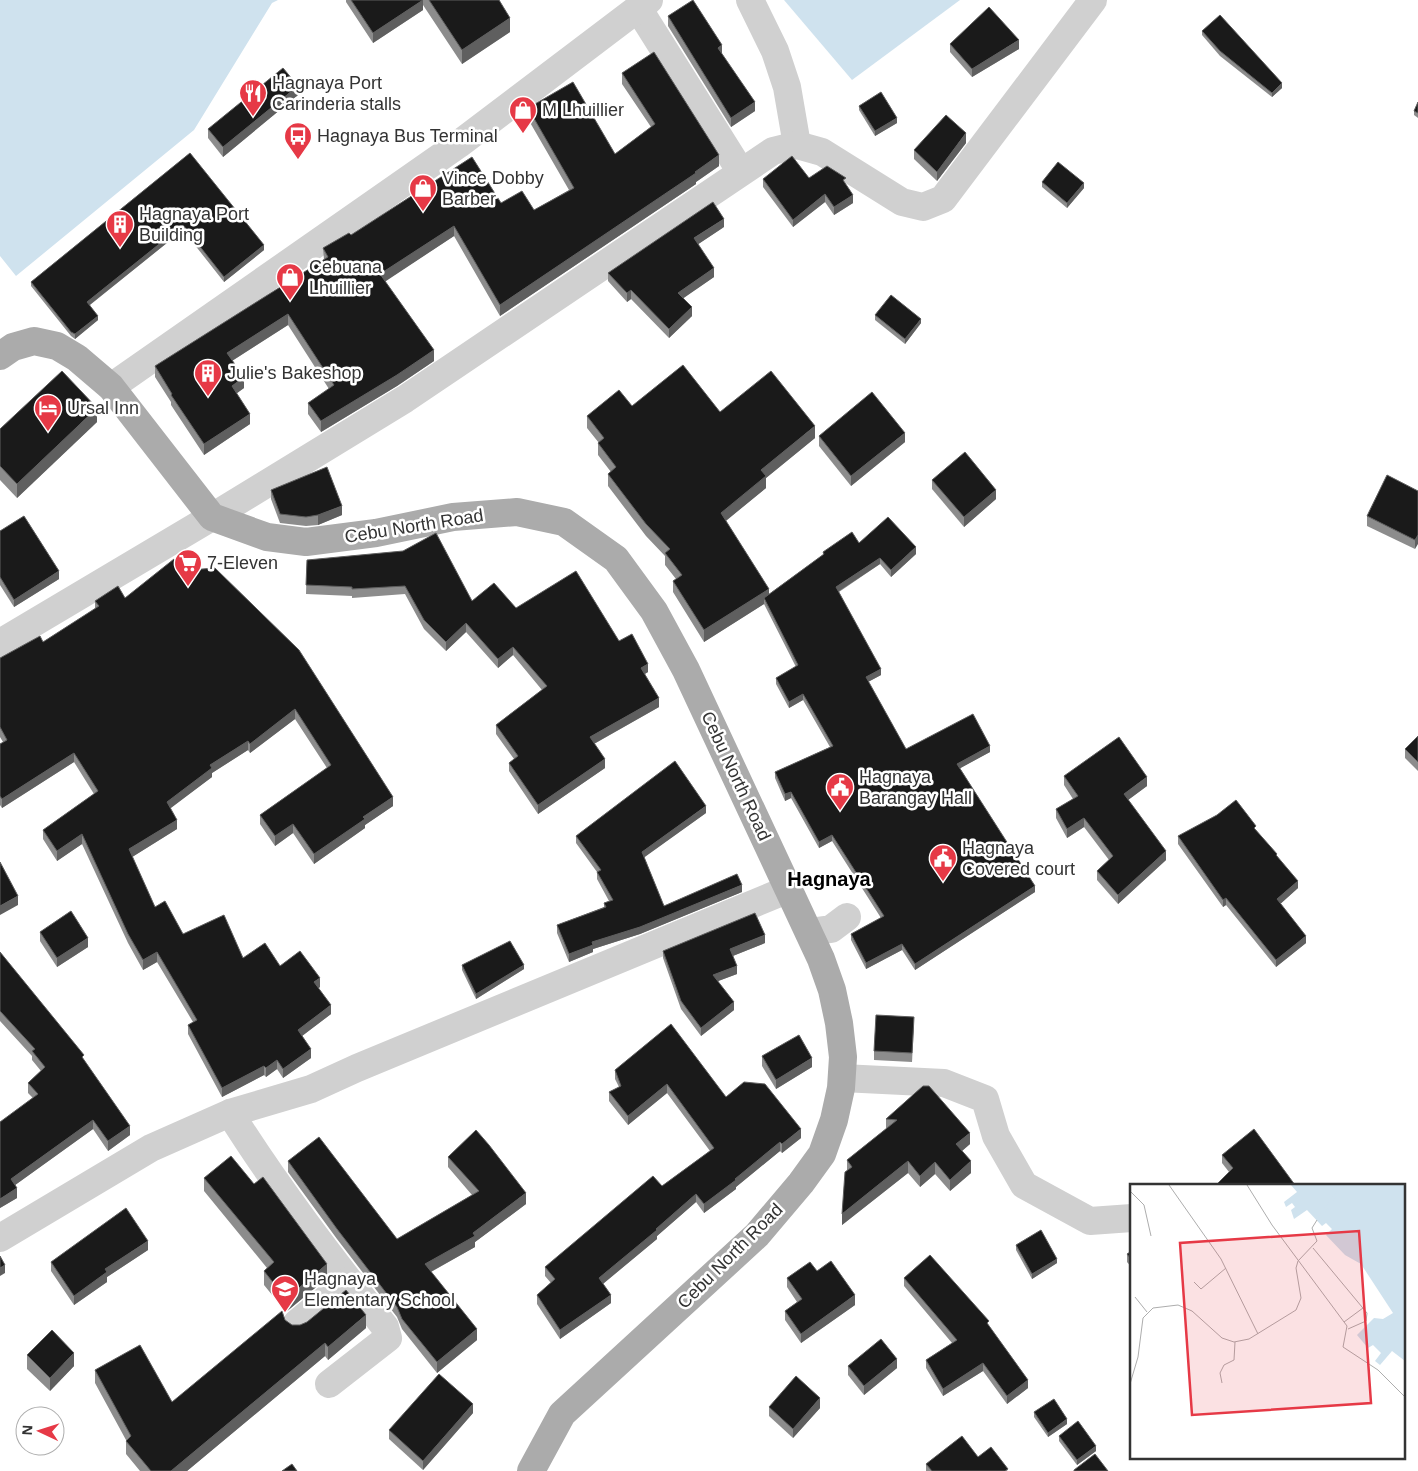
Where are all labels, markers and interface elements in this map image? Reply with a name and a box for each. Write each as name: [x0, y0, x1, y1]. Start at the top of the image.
place label: Hagnaya Port Carinderia stalls: [272, 73, 401, 114]
restaurant icon: Hagnaya Port Carinderia stalls: [238, 78, 268, 117]
shop icon: M Lhuillier: [508, 95, 538, 134]
place label: M Lhuillier: [542, 100, 624, 120]
bus stop icon: Hagnaya Bus Terminal: [283, 121, 313, 160]
place label: Hagnaya Bus Terminal: [317, 126, 498, 146]
place label: Vince Dobby Barber: [442, 168, 544, 209]
shop icon: Vince Dobby Barber: [408, 173, 438, 212]
place label: Hagnaya Port Building: [139, 204, 249, 245]
building icon: Hagnaya Port Building: [105, 209, 135, 248]
place label: Cebuana Lhuillier: [309, 257, 383, 298]
shop icon: Cebuana Lhuillier: [275, 262, 305, 301]
building icon: Julie's Bakeshop: [193, 358, 223, 397]
place label: Julie's Bakeshop: [227, 363, 362, 383]
hotel icon: Ursal Inn: [33, 393, 63, 432]
place label: Ursal Inn: [67, 398, 139, 418]
street label: Cebu North Road: [343, 505, 485, 547]
supermarket icon: 7-Eleven: [173, 548, 203, 587]
place label: 7-Eleven: [207, 553, 278, 573]
street label: Cebu North Road: [697, 708, 775, 844]
place label: Hagnaya Barangay Hall: [859, 767, 972, 808]
public building icon: Hagnaya Barangay Hall: [825, 772, 855, 811]
place label: Hagnaya Covered court: [962, 838, 1075, 879]
public building icon: Hagnaya Covered court: [928, 843, 958, 882]
district label: Hagnaya: [787, 868, 872, 890]
inset map: [1130, 1184, 1406, 1458]
street label: Cebu North Road: [673, 1199, 787, 1313]
place label: Hagnaya Elementary School: [304, 1269, 455, 1310]
school or university icon: Hagnaya Elementary School: [270, 1274, 300, 1313]
north arrow: [15, 1406, 65, 1456]
text: N: [19, 1424, 35, 1436]

